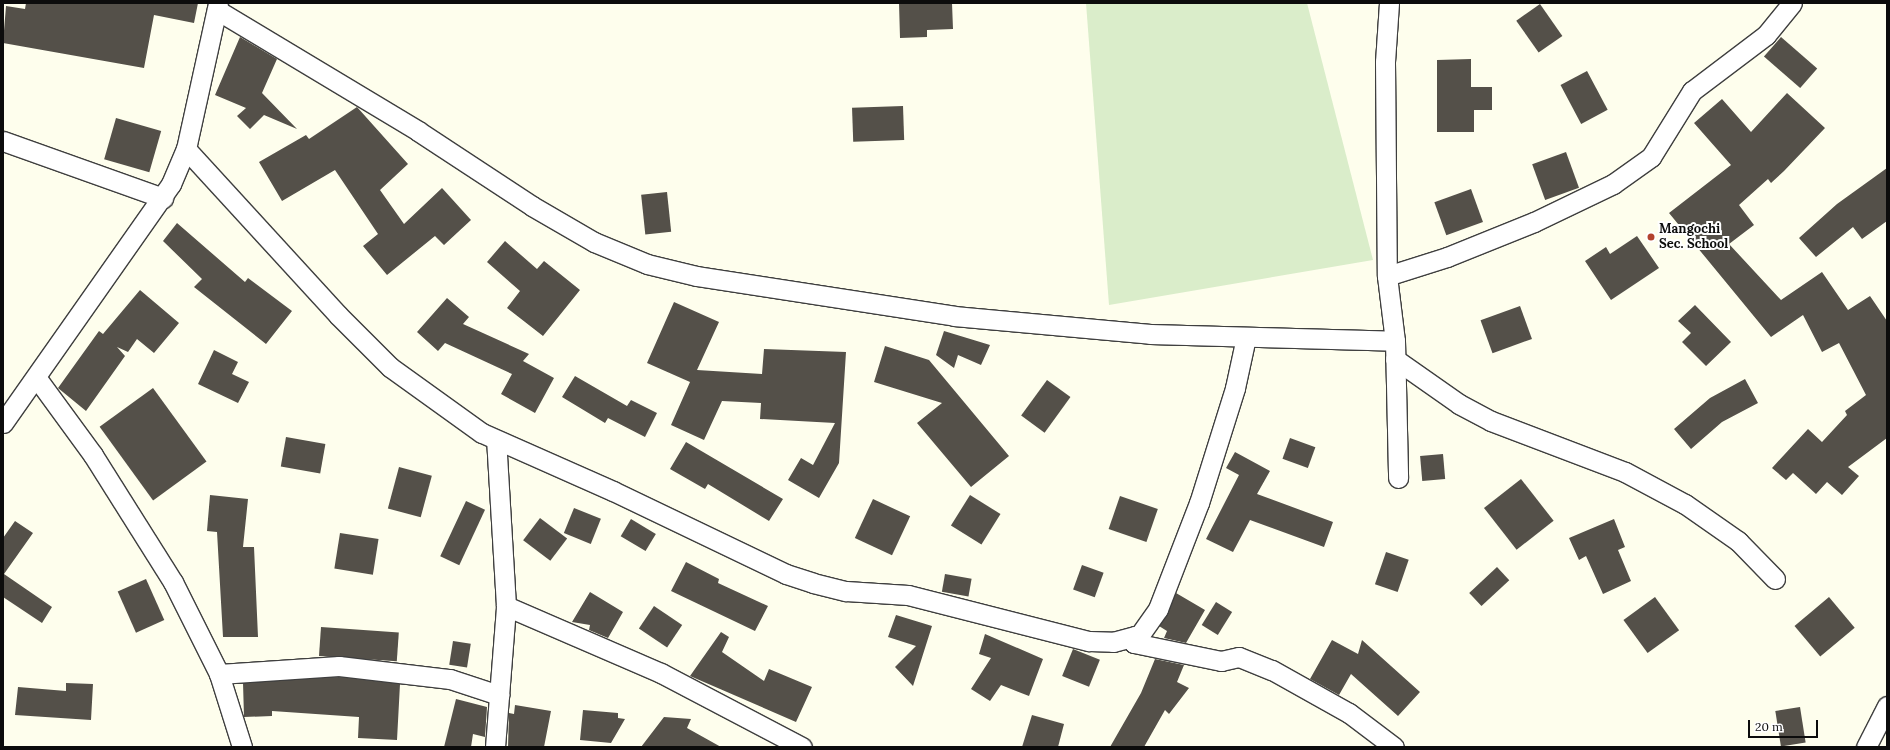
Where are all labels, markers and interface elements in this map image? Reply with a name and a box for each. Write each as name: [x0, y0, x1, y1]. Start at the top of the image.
place label: Mangochi Sec. School: [1659, 222, 1728, 253]
marker: Mangochi Sec. School: [1646, 232, 1656, 242]
scale bar: [1750, 712, 1820, 738]
text: 20 m: [1755, 719, 1783, 734]

